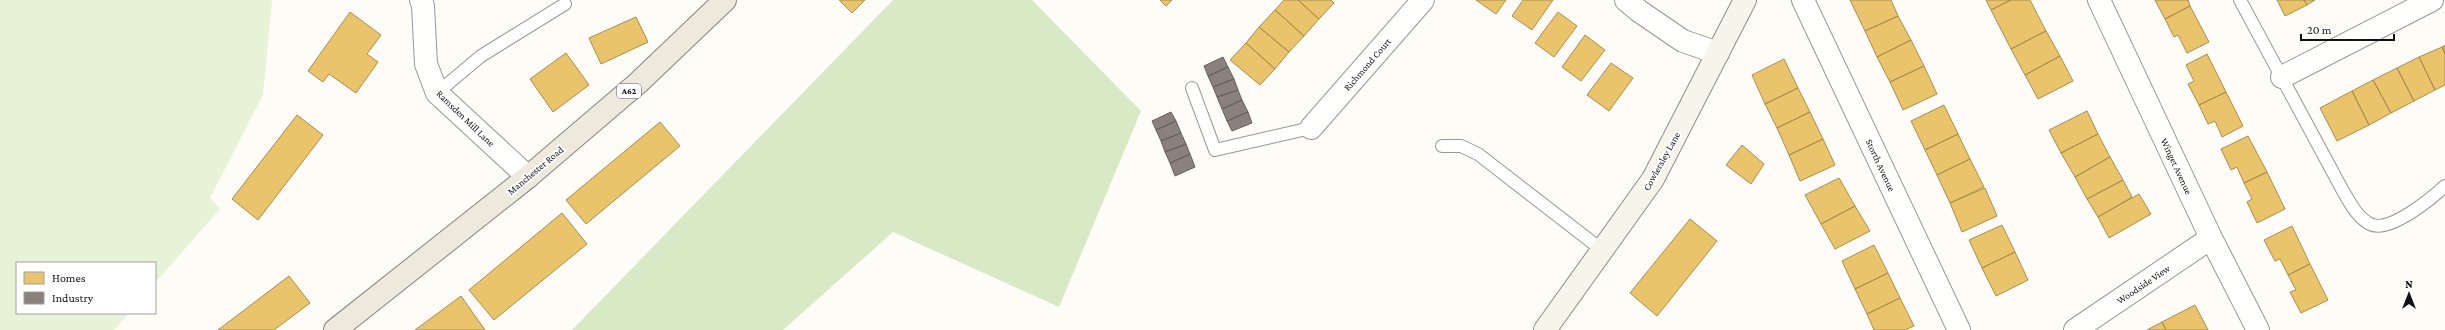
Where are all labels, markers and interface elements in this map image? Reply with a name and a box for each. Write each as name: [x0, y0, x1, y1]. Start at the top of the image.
scale bar: [2301, 16, 2394, 42]
text: 20 m: [2307, 23, 2332, 37]
street label: Richmond Court: [1342, 35, 1394, 93]
road number: A62: [617, 84, 641, 98]
street label: Ramsden Mill Lane: [434, 88, 497, 149]
street label: Cowlersley Lane: [1641, 129, 1682, 193]
street label: Winget Avenue: [2159, 136, 2195, 197]
street label: Storth Avenue: [1864, 137, 1898, 194]
street label: Manchester Road: [505, 143, 566, 197]
legend: [16, 262, 156, 314]
street label: Woodside View: [2115, 262, 2173, 306]
text: Homes: [52, 271, 86, 285]
north arrow: [2389, 274, 2429, 314]
text: N: [2405, 278, 2413, 290]
text: Industry: [52, 291, 94, 305]

